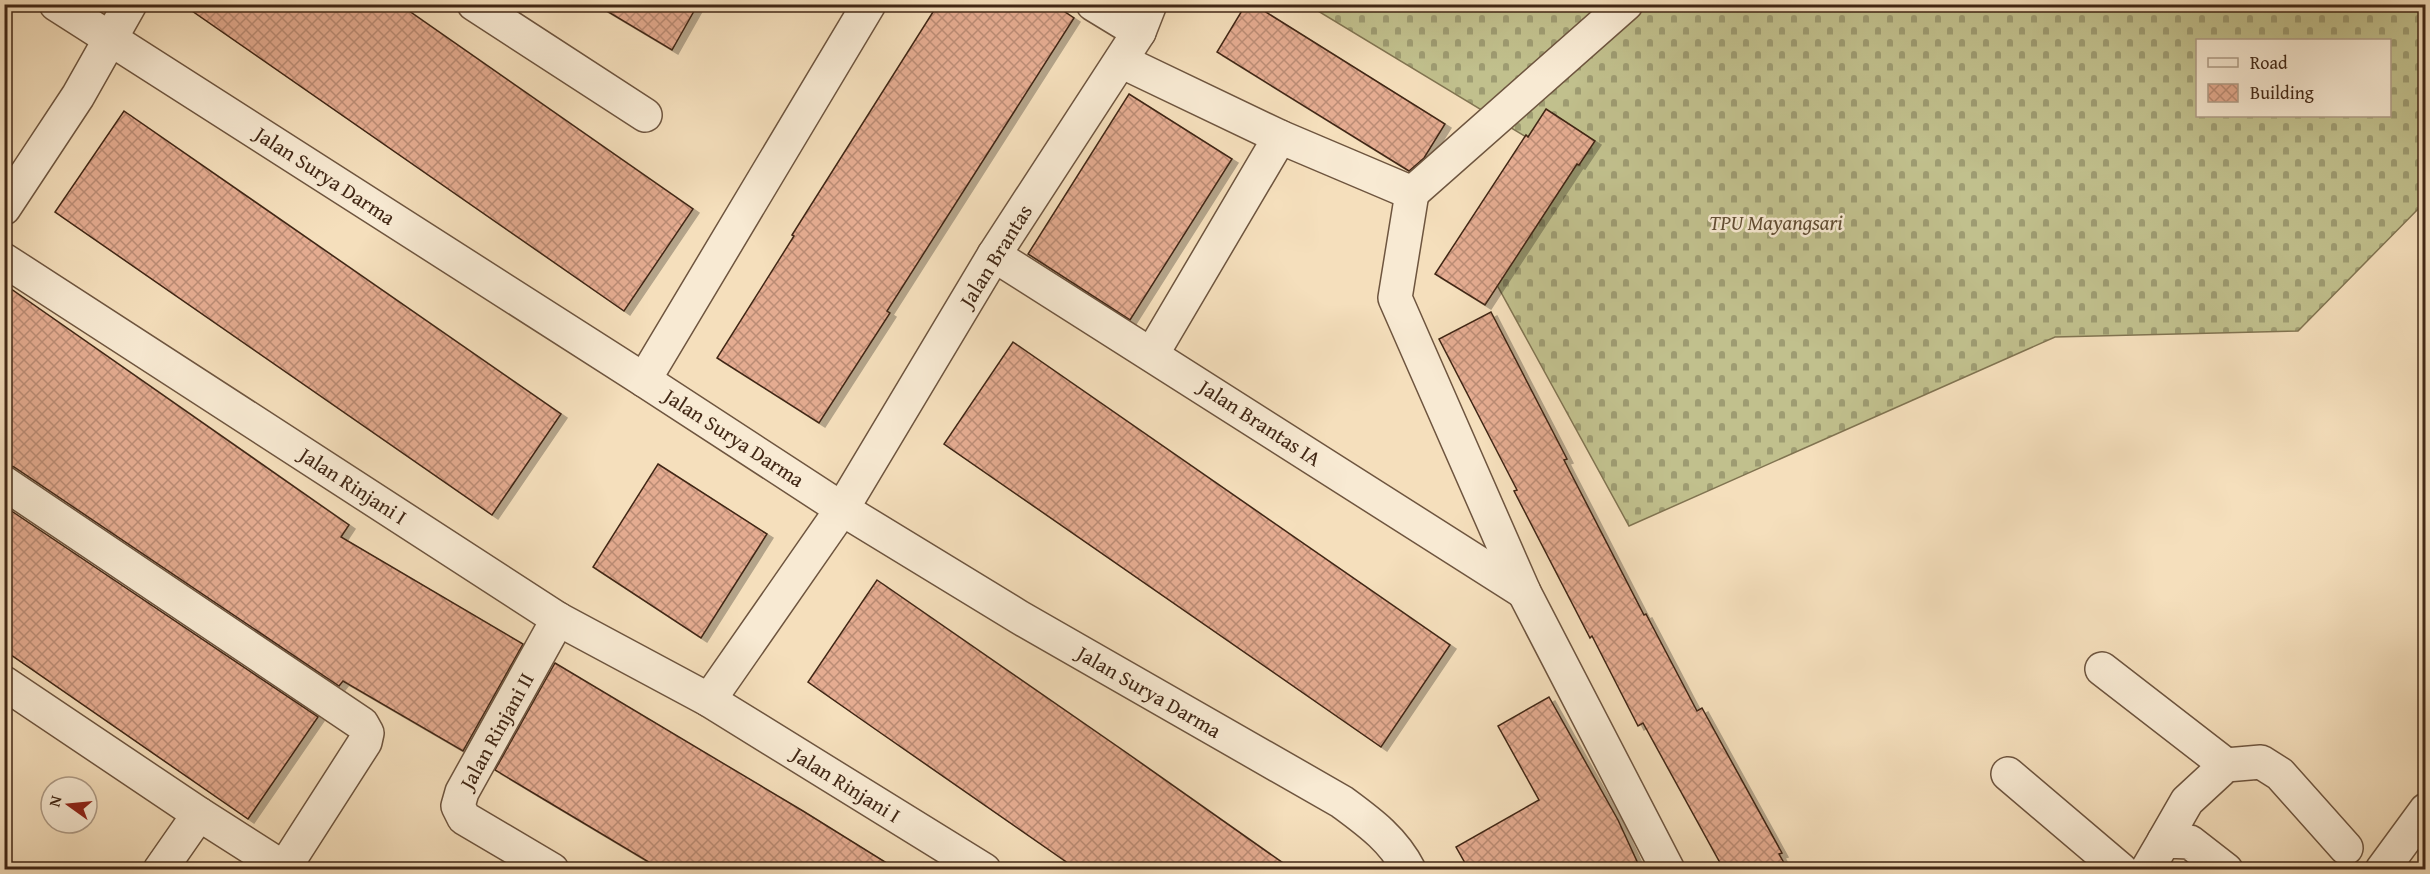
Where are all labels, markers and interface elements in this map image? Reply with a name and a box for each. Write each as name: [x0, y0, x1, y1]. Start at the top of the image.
legend: [2196, 39, 2391, 117]
text: Road: [2250, 49, 2288, 76]
text: Building: [2250, 79, 2314, 106]
street label: Jalan Surya Darma: [246, 117, 402, 233]
street label: Jalan Brantas: [950, 198, 1040, 316]
park label: TPU Mayangsari: [1709, 207, 1843, 238]
street label: Jalan Brantas IA: [1190, 370, 1328, 474]
street label: Jalan Surya Darma: [655, 379, 811, 495]
street label: Jalan Rinjani I: [291, 437, 413, 532]
street label: Jalan Surya Darma: [1069, 636, 1227, 746]
street label: Jalan Rinjani II: [450, 667, 541, 797]
street label: Jalan Rinjani I: [783, 737, 907, 830]
north arrow: [39, 775, 99, 835]
text: N: [42, 793, 68, 809]

